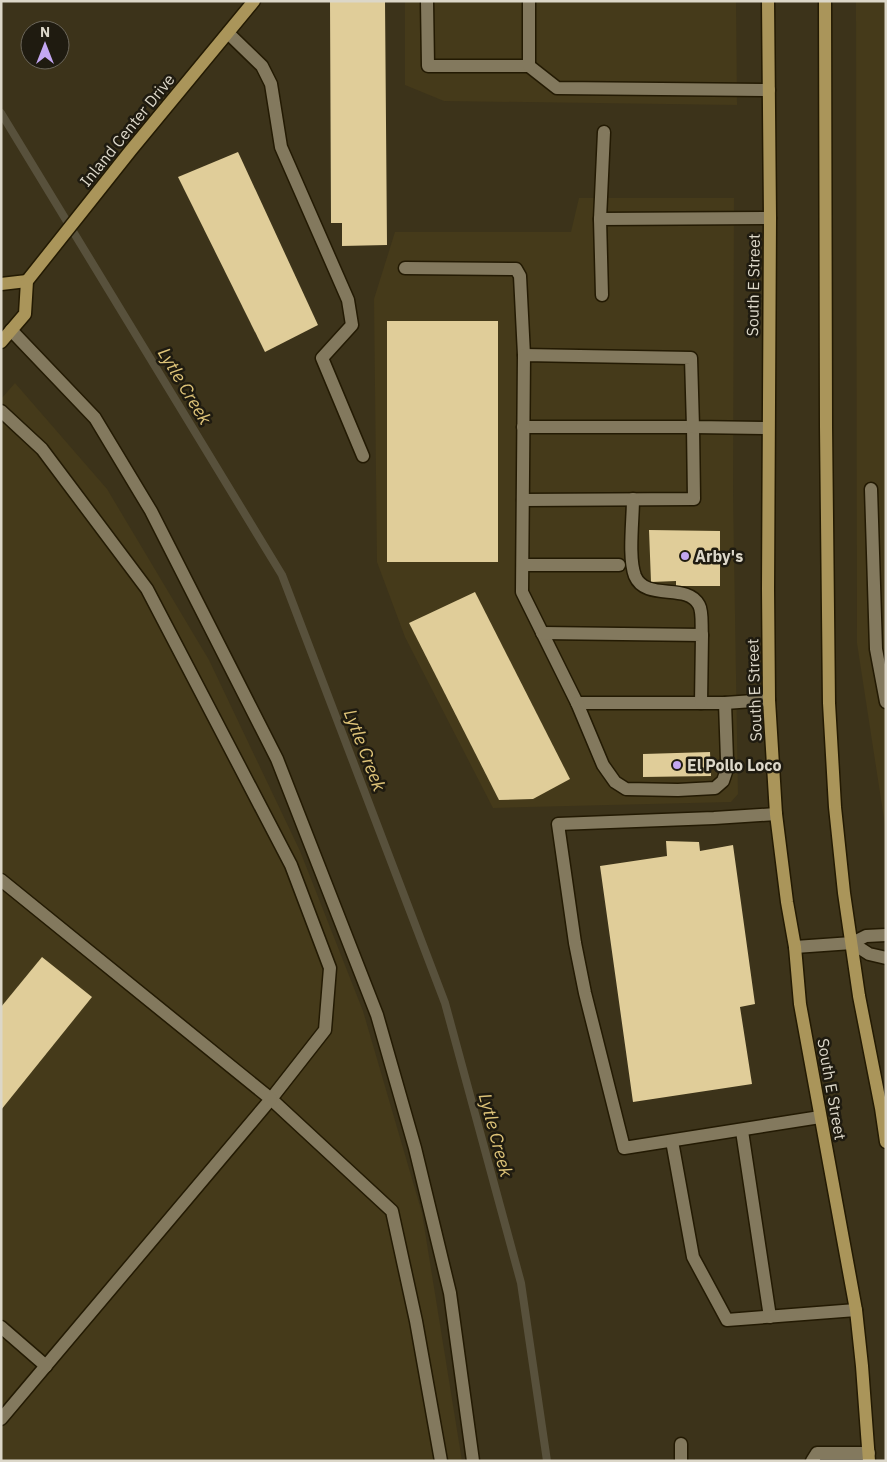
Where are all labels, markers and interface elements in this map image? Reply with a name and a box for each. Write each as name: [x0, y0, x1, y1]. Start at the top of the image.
north arrow: [20, 20, 70, 70]
text: N: [40, 23, 50, 41]
street label: Inland Center Drive: [75, 69, 179, 190]
street label: South E Street: [742, 233, 764, 337]
water label: Lytle Creek: [153, 343, 217, 429]
place label: Arby's: [695, 546, 743, 566]
marker: Arby's: [679, 550, 691, 562]
street label: South E Street: [742, 638, 766, 742]
water label: Lytle Creek: [339, 706, 391, 795]
place label: El Pollo Loco: [687, 755, 781, 775]
marker: El Pollo Loco: [671, 759, 683, 771]
street label: South E Street: [813, 1037, 851, 1141]
water label: Lytle Creek: [474, 1091, 518, 1180]

